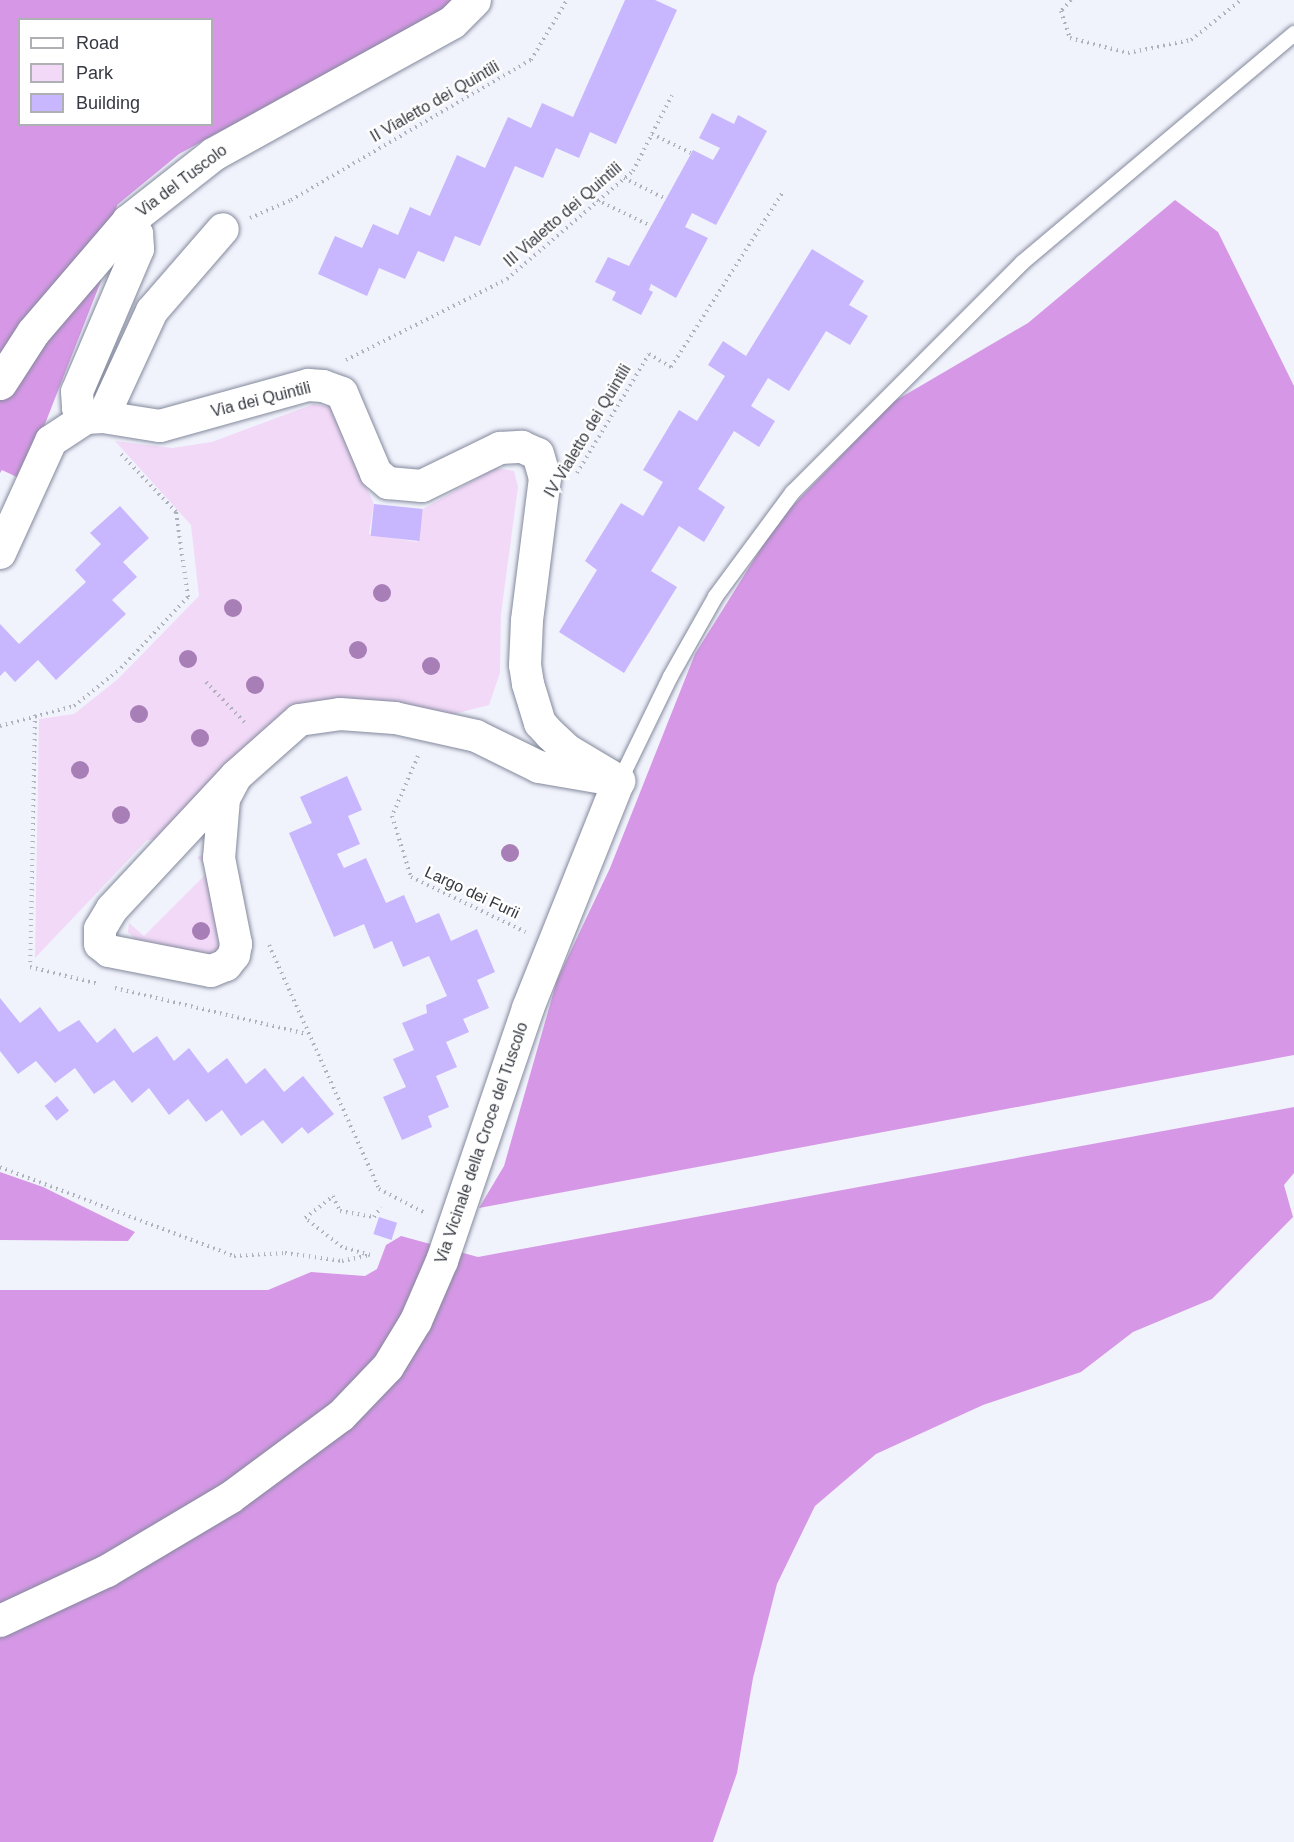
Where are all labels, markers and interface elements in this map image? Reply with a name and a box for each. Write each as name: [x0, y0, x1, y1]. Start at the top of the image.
legend: [18, 18, 213, 126]
text: Road: [76, 33, 119, 53]
street label: II Vialetto dei Quintili: [367, 57, 503, 147]
text: Park: [76, 63, 113, 83]
text: Building: [76, 93, 140, 113]
street label: Via del Tuscolo: [133, 141, 231, 221]
street label: III Vialetto dei Quintili: [500, 159, 626, 271]
street label: IV Vialetto dei Quintili: [541, 361, 635, 501]
street label: Via dei Quintili: [209, 378, 313, 422]
street label: Largo dei Furii: [422, 863, 522, 923]
street label: Via Vicinale della Croce del Tuscolo: [432, 1020, 532, 1266]

